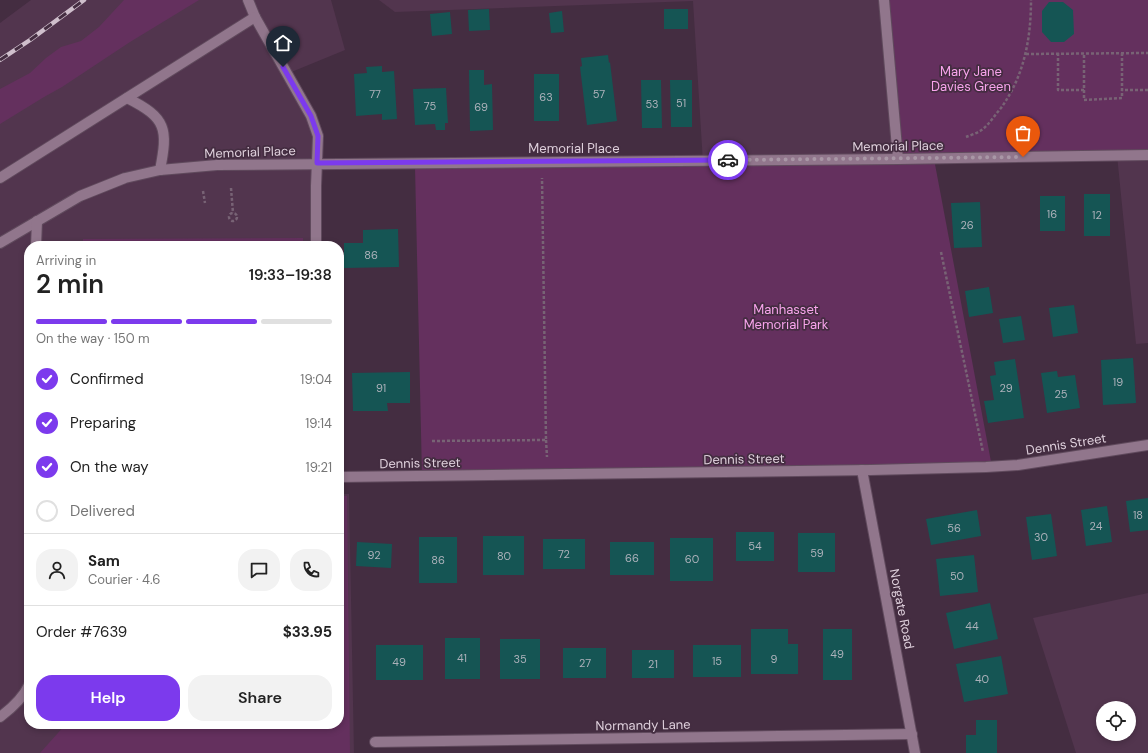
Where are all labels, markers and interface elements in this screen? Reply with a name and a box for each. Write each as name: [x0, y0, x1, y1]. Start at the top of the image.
pin: [266, 26, 300, 67]
icon: home: [272, 32, 294, 54]
park label: Mary Jane Davies Green: [931, 63, 1011, 95]
house number: 77: [369, 87, 381, 101]
house number: 57: [593, 87, 605, 101]
house number: 63: [539, 90, 553, 104]
house number: 51: [676, 96, 686, 110]
house number: 53: [645, 97, 659, 111]
house number: 75: [424, 99, 436, 113]
house number: 69: [474, 100, 488, 114]
pin: [1006, 116, 1040, 157]
icon: bag: [1012, 122, 1034, 144]
street label: Memorial Place: [852, 137, 944, 155]
street label: Memorial Place: [528, 140, 620, 157]
courier: [708, 140, 748, 180]
street label: Memorial Place: [204, 142, 296, 162]
icon: car: [717, 149, 739, 171]
house number: 16: [1047, 207, 1057, 221]
house number: 12: [1092, 208, 1102, 222]
house number: 26: [960, 218, 974, 232]
house number: 86: [364, 248, 378, 262]
text: Arriving in: [36, 252, 96, 269]
text: 19:33–19:38: [249, 265, 332, 285]
text: 2 min: [36, 267, 104, 301]
park label: Manhasset Memorial Park: [744, 301, 829, 333]
text: On the way · 150 m: [36, 330, 150, 347]
icon: check: [36, 368, 58, 390]
text: Confirmed: [70, 369, 144, 389]
text: 19:04: [300, 371, 332, 388]
house number: 19: [1113, 375, 1123, 389]
house number: 91: [376, 381, 386, 395]
house number: 29: [999, 381, 1013, 395]
house number: 25: [1054, 387, 1068, 401]
icon: check: [36, 412, 58, 434]
text: Preparing: [70, 413, 136, 433]
text: 19:14: [305, 415, 332, 432]
street label: Dennis Street: [1025, 429, 1107, 459]
street label: Dennis Street: [703, 450, 785, 468]
street label: Dennis Street: [379, 454, 461, 472]
icon: check: [36, 456, 58, 478]
text: On the way: [70, 457, 149, 477]
text: 19:21: [306, 459, 332, 476]
text: Delivered: [70, 501, 135, 521]
house number: 18: [1133, 508, 1143, 522]
house number: 24: [1090, 519, 1103, 533]
house number: 56: [947, 521, 961, 535]
house number: 30: [1034, 530, 1048, 544]
house number: 54: [748, 539, 762, 553]
house number: 59: [810, 546, 824, 560]
house number: 72: [558, 547, 570, 561]
house number: 92: [367, 548, 381, 562]
button: person: [36, 549, 78, 591]
button: chat: [238, 549, 280, 591]
button: phone: [290, 549, 332, 591]
house number: 80: [497, 549, 511, 563]
text: Sam: [88, 551, 120, 571]
house number: 66: [625, 551, 639, 565]
house number: 60: [685, 552, 699, 566]
house number: 86: [431, 553, 445, 567]
street label: Norgate Road: [886, 567, 918, 651]
house number: 50: [950, 569, 964, 583]
text: Courier · 4.6: [88, 571, 160, 588]
house number: 44: [965, 619, 979, 633]
text: Order #7639: [36, 622, 127, 642]
text: $33.95: [283, 622, 332, 642]
house number: 49: [830, 647, 844, 661]
house number: 41: [457, 651, 467, 665]
house number: 35: [513, 652, 527, 666]
house number: 9: [771, 652, 778, 666]
house number: 15: [712, 654, 722, 668]
house number: 49: [392, 655, 406, 669]
house number: 27: [579, 656, 591, 670]
house number: 21: [648, 657, 658, 671]
house number: 40: [975, 672, 989, 686]
button: Help: [36, 675, 180, 721]
button: Share: [188, 675, 332, 721]
map controls: [1096, 701, 1136, 741]
button: locate: [1096, 701, 1136, 741]
street label: Normandy Lane: [595, 716, 691, 734]

